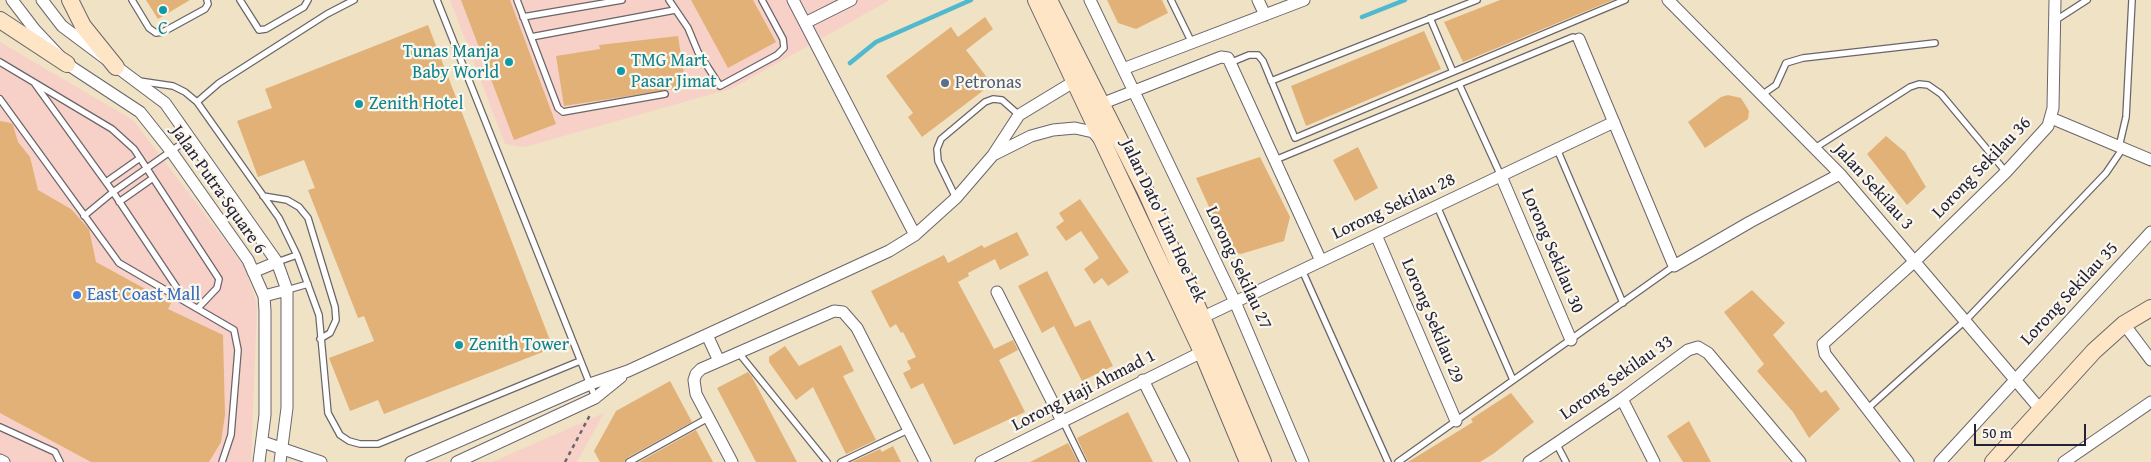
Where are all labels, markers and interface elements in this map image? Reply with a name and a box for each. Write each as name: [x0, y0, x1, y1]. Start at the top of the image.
marker: C: [157, 4, 169, 16]
place label: C: [158, 18, 168, 40]
place label: Tunas Manja Baby World: [403, 41, 499, 84]
place label: TMG Mart Pasar Jimat: [631, 50, 717, 92]
marker: Tunas Manja Baby World: [503, 56, 515, 68]
marker: TMG Mart Pasar Jimat: [615, 65, 627, 77]
place label: Petronas: [955, 72, 1022, 94]
marker: Petronas: [939, 77, 951, 89]
place label: Zenith Hotel: [369, 93, 464, 115]
marker: Zenith Hotel: [353, 98, 365, 110]
street label: Lorong Sekilau 36: [1928, 113, 2036, 223]
street label: Jalan Putra Square 6: [166, 122, 270, 258]
street label: Jalan Dato' Lim Hoe Lek: [1116, 136, 1210, 306]
street label: Jalan Sekilau 3: [1828, 139, 1918, 235]
street label: Lorong Sekilau 28: [1329, 169, 1459, 245]
street label: Lorong Sekilau 30: [1516, 185, 1588, 317]
street label: Lorong Sekilau 27: [1200, 203, 1276, 333]
street label: Lorong Sekilau 35: [2017, 238, 2123, 350]
street label: Lorong Sekilau 29: [1396, 255, 1468, 387]
place label: East Coast Mall: [87, 284, 200, 306]
marker: East Coast Mall: [71, 289, 83, 301]
street label: Lorong Sekilau 33: [1556, 331, 1678, 425]
place label: Zenith Tower: [469, 334, 569, 356]
marker: Zenith Tower: [453, 339, 465, 351]
street label: Lorong Haji Ahmad 1: [1009, 345, 1159, 437]
scale bar: [1976, 414, 2088, 446]
text: 50 m: [1982, 422, 2012, 443]

